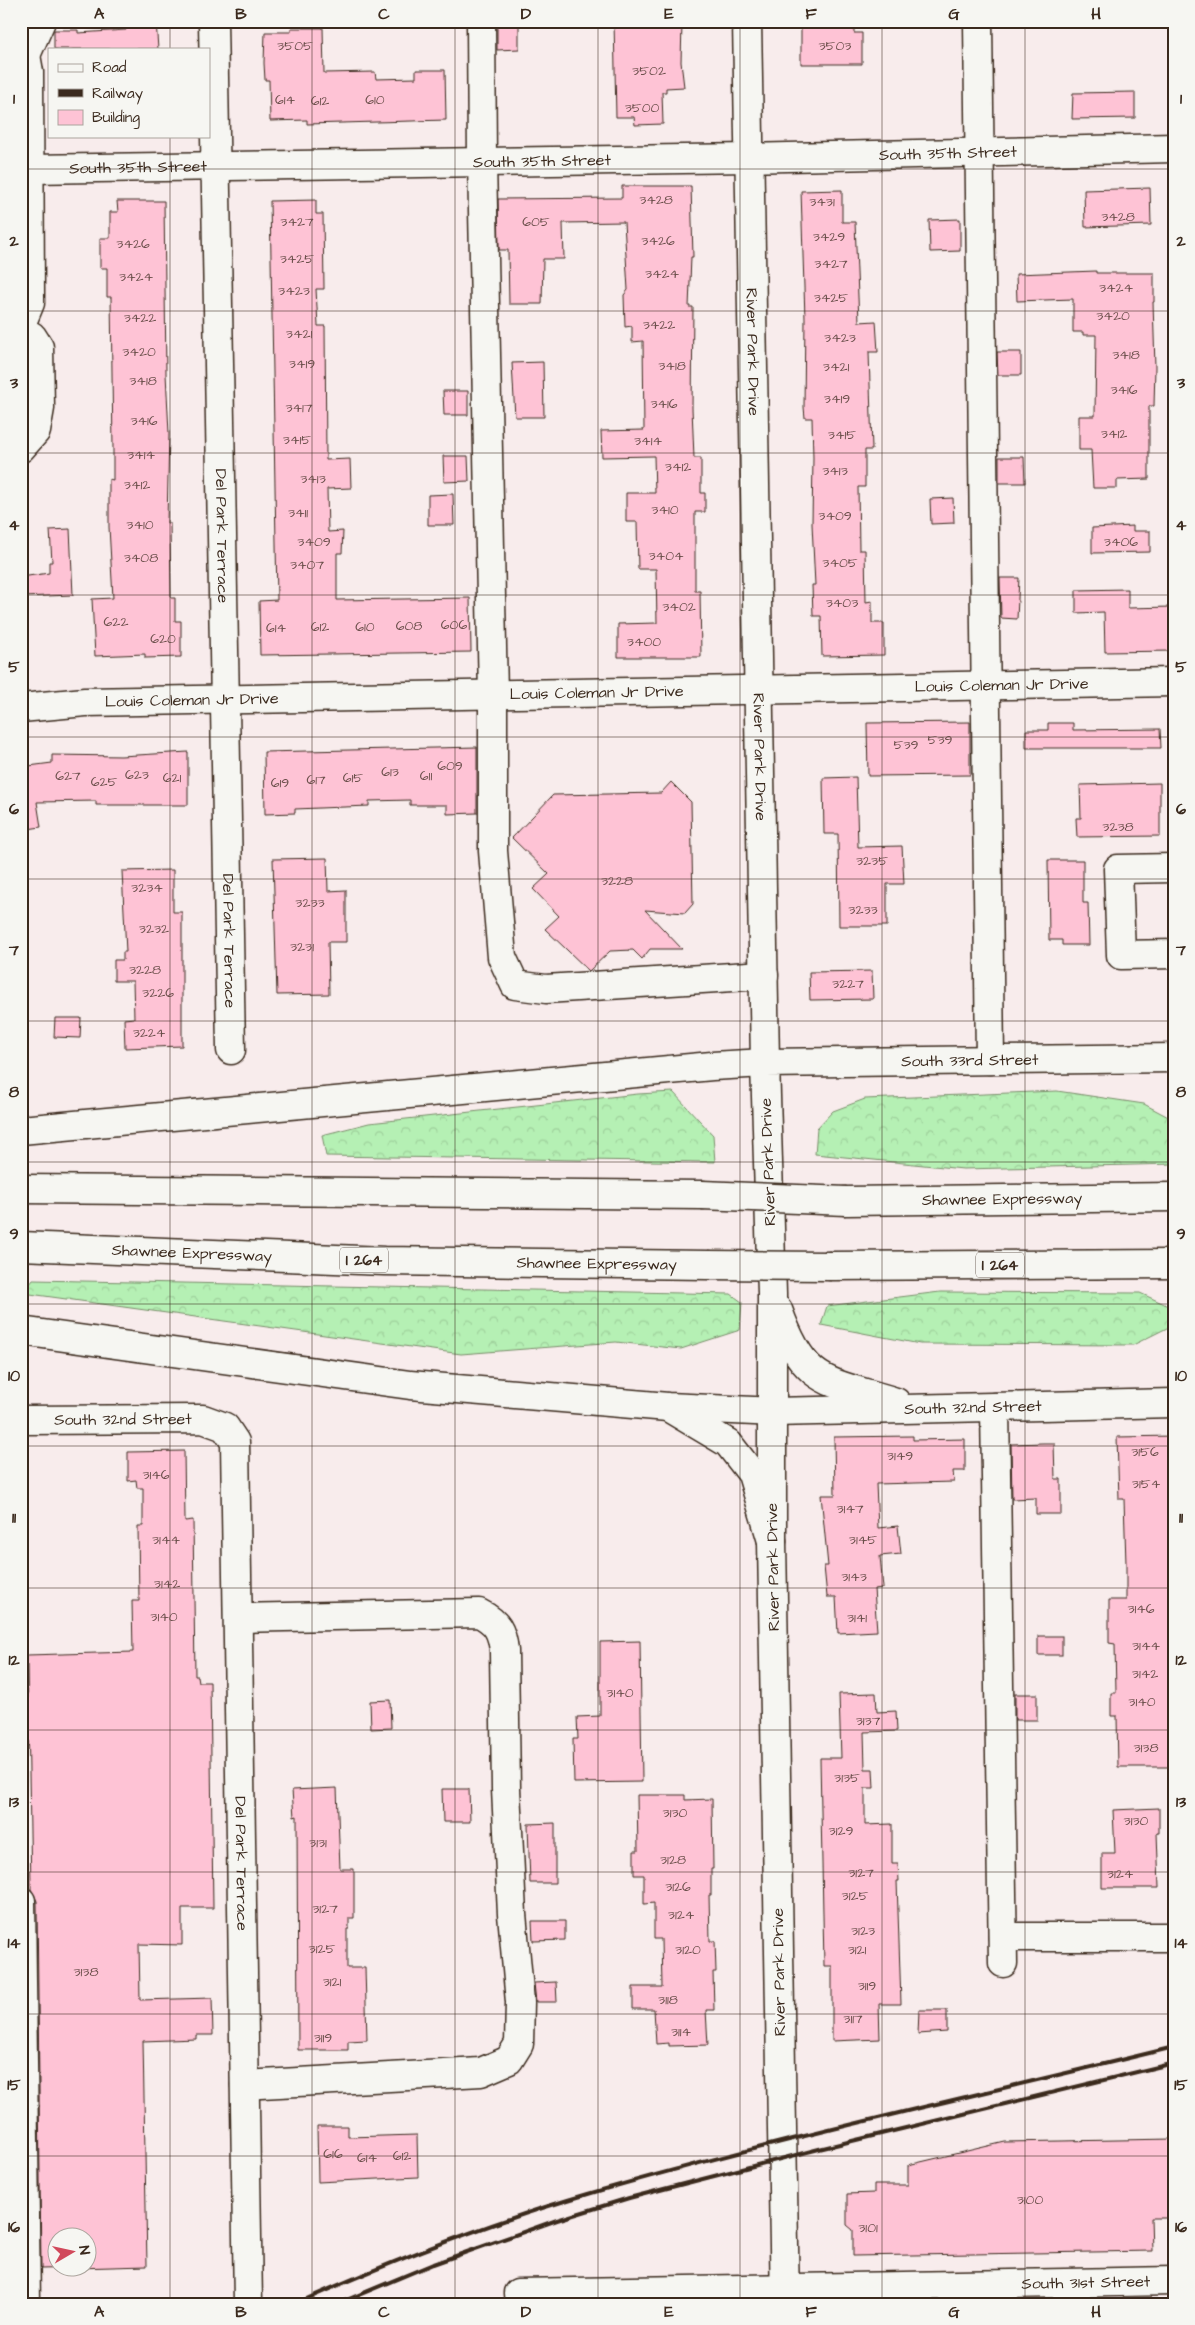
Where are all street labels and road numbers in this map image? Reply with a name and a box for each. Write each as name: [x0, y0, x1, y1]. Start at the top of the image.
street label: South 35th Street: [879, 141, 1018, 166]
street label: South 35th Street: [473, 149, 612, 173]
street label: South 35th Street: [69, 155, 208, 179]
street label: River Park Drive: [741, 288, 765, 416]
street label: Del Park Terrace: [210, 468, 234, 604]
street label: Louis Coleman Jr Drive: [914, 673, 1089, 698]
street label: Louis Coleman Jr Drive: [510, 680, 684, 705]
street label: Louis Coleman Jr Drive: [105, 687, 279, 713]
street label: River Park Drive: [748, 693, 772, 821]
street label: Del Park Terrace: [217, 873, 241, 1009]
street label: South 33rd Street: [901, 1049, 1039, 1072]
street label: River Park Drive: [755, 1097, 781, 1226]
street label: Shawnee Expressway: [922, 1187, 1083, 1211]
street label: Shawnee Expressway: [111, 1239, 273, 1268]
road number: I 264: [340, 1248, 388, 1272]
street label: Shawnee Expressway: [516, 1252, 677, 1277]
road number: I 264: [976, 1252, 1024, 1278]
street label: South 32nd Street: [904, 1395, 1042, 1420]
street label: South 32nd Street: [54, 1408, 192, 1431]
street label: River Park Drive: [761, 1502, 785, 1631]
street label: Del Park Terrace: [229, 1796, 253, 1931]
street label: River Park Drive: [767, 1907, 791, 2036]
street label: South 31st Street: [1021, 2270, 1151, 2295]

